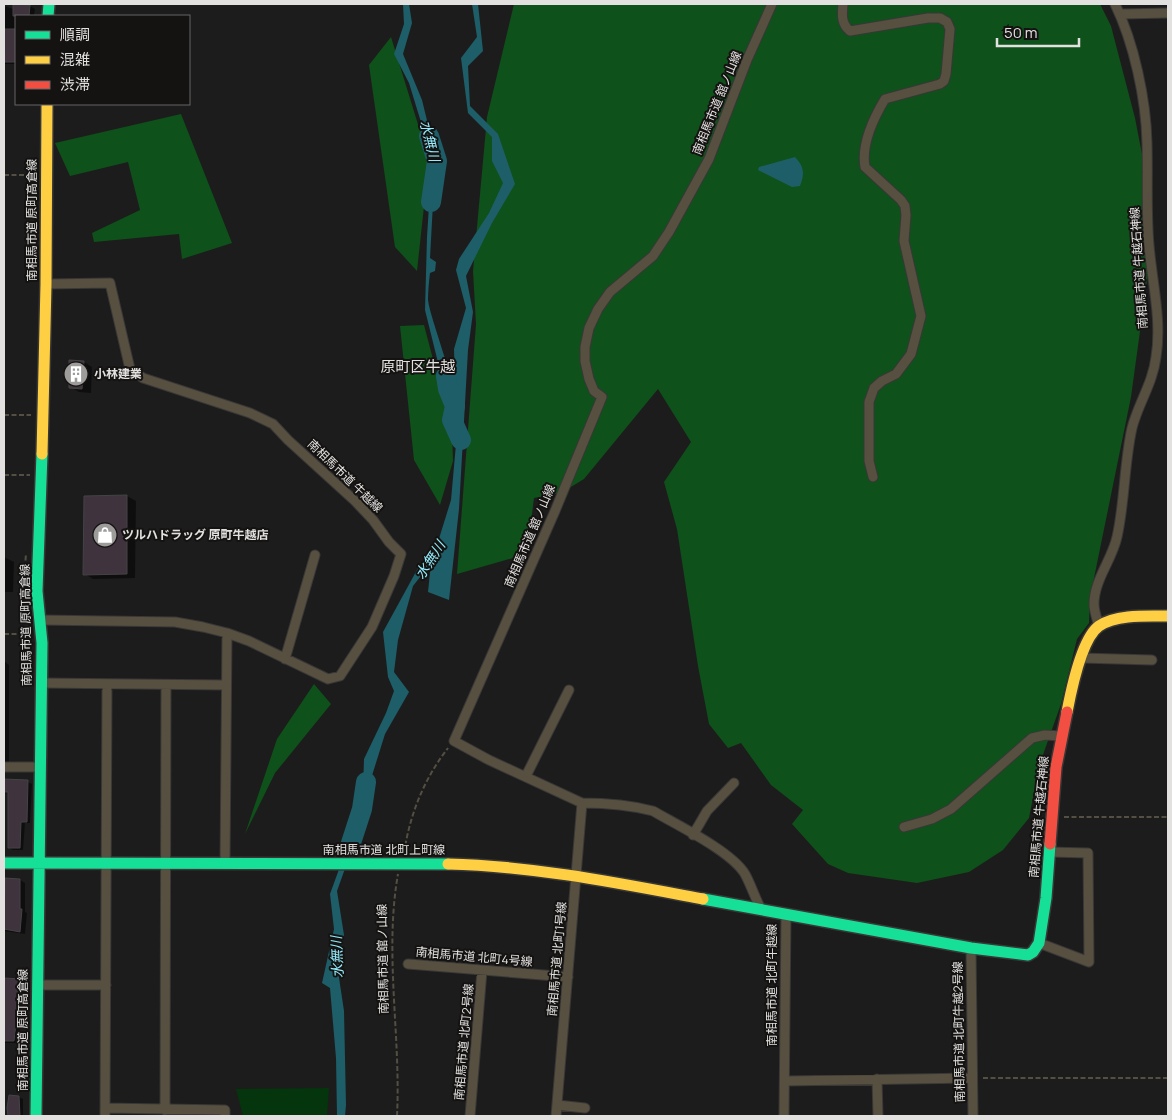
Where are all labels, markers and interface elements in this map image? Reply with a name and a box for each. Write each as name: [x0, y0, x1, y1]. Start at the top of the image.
legend: [15, 15, 190, 105]
scale bar: [997, 15, 1080, 47]
text: 50 m: [1004, 22, 1038, 43]
text: 順調: [60, 24, 90, 45]
street label: 南相馬市道 舘ノ山線: [688, 48, 745, 157]
text: 混雑: [60, 49, 90, 70]
text: 渋滞: [60, 74, 90, 95]
water label: 水無川: [416, 118, 445, 165]
street label: 南相馬市道 原町高倉線: [23, 159, 40, 281]
street label: 南相馬市道 牛越石神線: [1126, 206, 1151, 330]
district label: 原町区牛越: [380, 356, 456, 377]
building icon: 小林建業: [63, 361, 89, 387]
place label: 小林建業: [94, 365, 142, 382]
street label: 南相馬市道 牛越線: [304, 435, 387, 516]
street label: 南相馬市道 舘ノ山線: [500, 482, 559, 590]
shop icon: ツルハドラッグ 原町牛越店: [92, 522, 118, 548]
place label: ツルハドラッグ 原町牛越店: [122, 526, 268, 543]
water label: 水無川: [410, 535, 450, 583]
street label: 南相馬市道 原町高倉線: [16, 564, 35, 686]
street label: 南相馬市道 牛越石神線: [1025, 755, 1052, 879]
street label: 南相馬市道 北町上町線: [323, 841, 445, 858]
street label: 南相馬市道 北町1号線: [543, 901, 570, 1017]
street label: 南相馬市道 舘ノ山線: [373, 904, 392, 1014]
street label: 南相馬市道 北町牛越線: [763, 924, 780, 1046]
water label: 水無川: [326, 934, 347, 978]
street label: 南相馬市道 北町4号線: [415, 943, 533, 970]
street label: 南相馬市道 北町牛越2号線: [949, 961, 968, 1103]
street label: 南相馬市道 原町高倉線: [14, 969, 31, 1091]
street label: 南相馬市道 北町2号線: [450, 983, 477, 1101]

